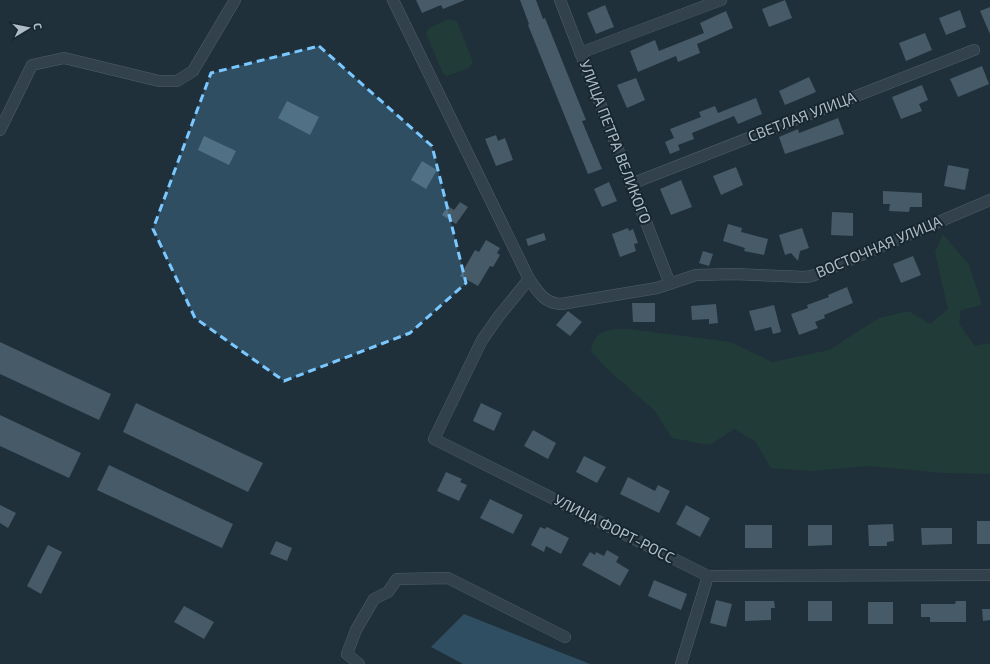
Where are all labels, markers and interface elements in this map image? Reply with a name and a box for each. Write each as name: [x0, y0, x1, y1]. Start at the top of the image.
north arrow: [8, 8, 48, 48]
text: С: [31, 22, 45, 31]
street label: УЛИЦА ПЕТРА ВЕЛИКОГО: [576, 57, 655, 226]
street label: СВЕТЛАЯ УЛИЦА: [745, 87, 859, 145]
street label: ВОСТОЧНАЯ УЛИЦА: [813, 211, 945, 281]
street label: УЛИЦА ФОРТ-РОСС: [551, 490, 678, 566]

